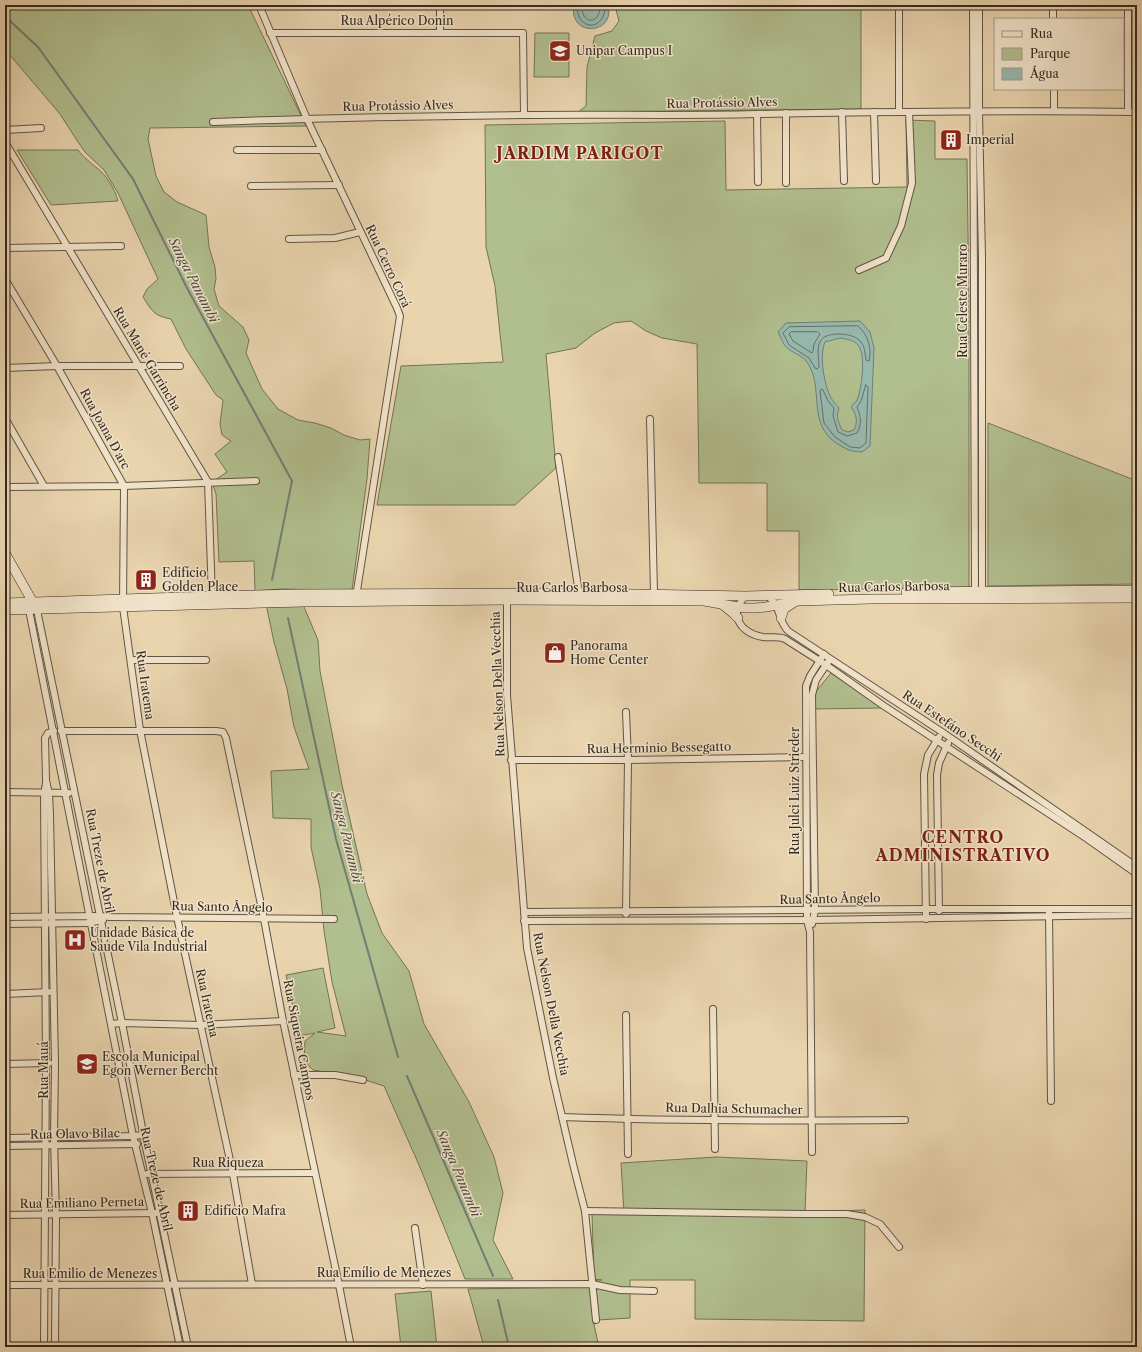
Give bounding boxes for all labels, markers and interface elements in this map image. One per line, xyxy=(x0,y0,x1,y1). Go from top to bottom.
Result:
street label: Rua Alpérico Donin xyxy=(341,13,454,28)
legend xyxy=(994,18,1124,90)
text: Rua xyxy=(1030,26,1053,41)
school or university icon: Unipar Campus I xyxy=(547,38,573,64)
place label: Unipar Campus I xyxy=(576,43,672,58)
text: Parque xyxy=(1030,46,1071,61)
text: Água xyxy=(1029,65,1060,81)
street label: Rua Protássio Alves xyxy=(666,94,778,111)
street label: Rua Protássio Alves xyxy=(342,97,454,114)
building icon: Imperial xyxy=(938,127,964,153)
place label: Imperial xyxy=(966,132,1015,147)
district label: JARDIM PARIGOT xyxy=(493,143,664,163)
street label: Rua Cerro Corá xyxy=(363,222,415,310)
water label: Sanga Panambi xyxy=(165,234,223,326)
street label: Rua Celeste Muraro xyxy=(955,244,970,358)
street label: Rua Mané Garrincha xyxy=(110,304,185,414)
street label: Rua Joana D'arc xyxy=(77,386,134,472)
place label: Edifício Golden Place xyxy=(162,565,238,594)
building icon: Edifício Golden Place xyxy=(133,567,159,593)
street label: Rua Carlos Barbosa xyxy=(838,578,951,595)
street label: Rua Carlos Barbosa xyxy=(516,580,628,595)
street label: Rua Nelson Della Vecchia xyxy=(487,610,508,757)
place label: Panorama Home Center xyxy=(570,638,648,667)
shop icon: Panorama Home Center xyxy=(542,640,568,666)
street label: Rua Iratema xyxy=(133,649,158,721)
street label: Rua Estefáno Secchi xyxy=(900,687,1005,765)
street label: Rua Julci Luiz Strieder xyxy=(787,727,802,855)
street label: Rua Hermínio Bessegatto xyxy=(587,739,731,756)
water label: Sanga Panambi xyxy=(328,789,366,885)
street label: Rua Treze de Abril xyxy=(83,807,118,915)
district label: CENTRO ADMINISTRATIVO xyxy=(874,827,1051,865)
street label: Rua Santo Ângelo xyxy=(779,889,881,907)
street label: Rua Santo Ângelo xyxy=(171,897,273,915)
place label: Unidade Básica de Saúde Vila Industrial xyxy=(90,925,208,954)
hospital icon: Unidade Básica de Saúde Vila Industrial xyxy=(62,927,88,953)
street label: Rua Nelson Della Vecchia xyxy=(530,931,573,1077)
street label: Rua Iratema xyxy=(193,967,222,1039)
street label: Rua Siqueira Campos xyxy=(280,978,319,1101)
street label: Rua Mauá xyxy=(36,1041,51,1099)
place label: Escola Municipal Egon Werner Bercht xyxy=(102,1049,219,1078)
school or university icon: Escola Municipal Egon Werner Bercht xyxy=(74,1051,100,1077)
street label: Rua Dalhia Schumacher xyxy=(665,1100,803,1117)
street label: Rua Olavo Bilac xyxy=(30,1125,120,1142)
street label: Rua Treze de Abril xyxy=(137,1125,176,1233)
water label: Sanga Panambi xyxy=(433,1126,485,1220)
street label: Rua Riqueza xyxy=(192,1155,265,1170)
street label: Rua Emiliano Perneta xyxy=(20,1194,145,1211)
building icon: Edifício Mafra xyxy=(175,1198,201,1224)
place label: Edifício Mafra xyxy=(204,1203,286,1218)
street label: Rua Emílio de Menezes xyxy=(317,1265,451,1280)
street label: Rua Emilio de Menezes xyxy=(23,1266,157,1281)

